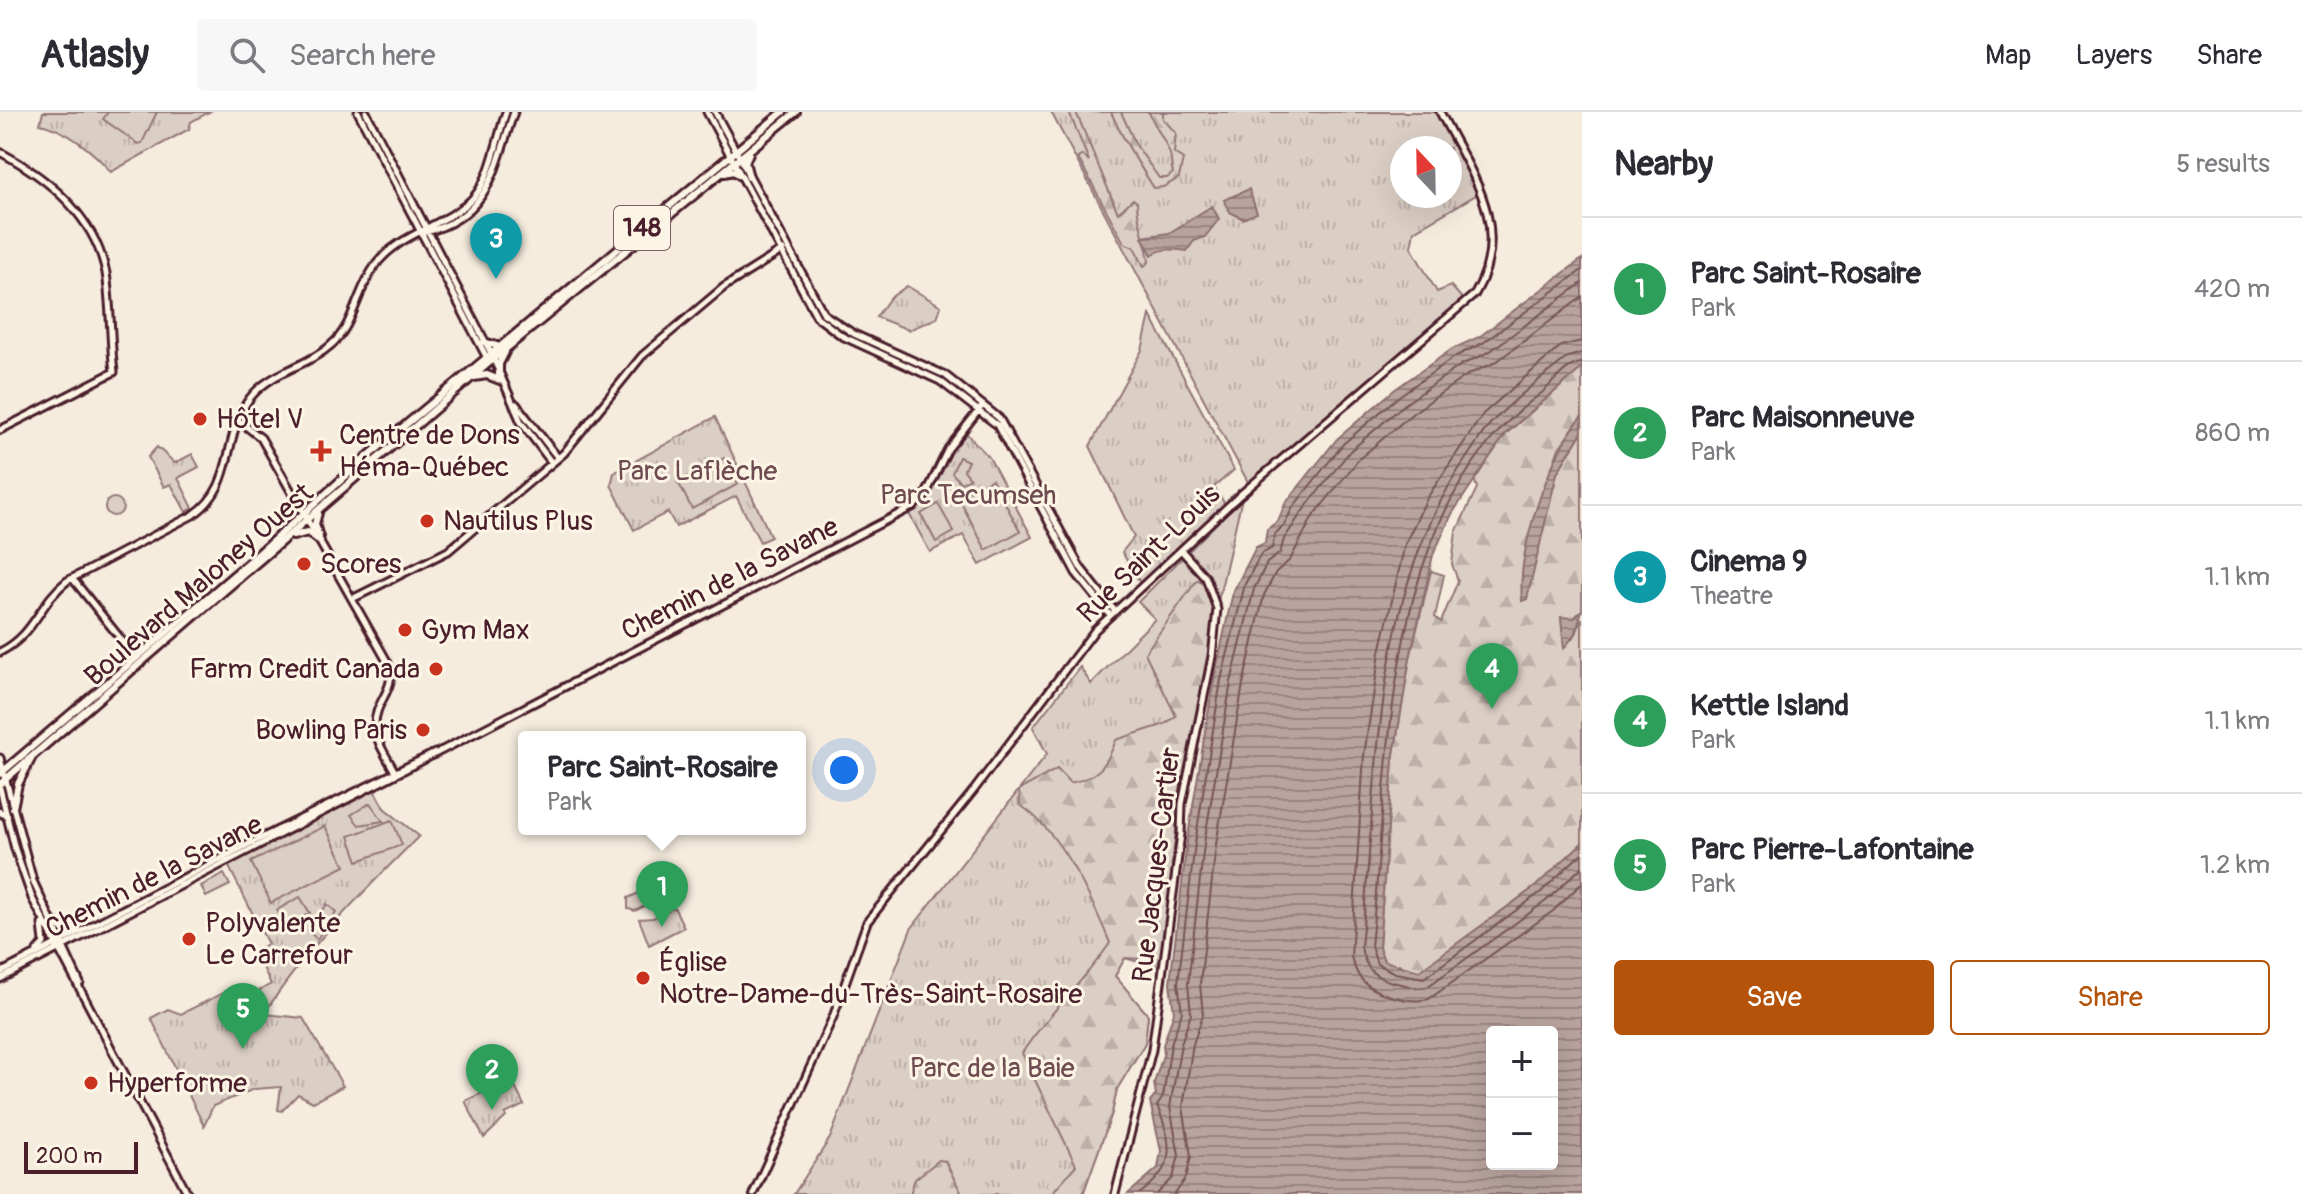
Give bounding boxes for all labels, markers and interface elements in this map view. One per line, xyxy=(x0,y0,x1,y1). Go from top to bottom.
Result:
search box xyxy=(197,19,757,91)
text: Atlasly xyxy=(40,31,149,79)
icon: search xyxy=(225,33,269,77)
text: Search here xyxy=(289,37,435,74)
text: Map xyxy=(1985,38,2031,73)
text: Layers xyxy=(2075,38,2152,73)
text: Share xyxy=(2196,38,2262,73)
north arrow xyxy=(1390,136,1462,208)
text: Nearby xyxy=(1614,143,1713,186)
text: 5 results xyxy=(2176,148,2270,180)
road number: 148 xyxy=(614,206,670,250)
pin: 3 xyxy=(470,213,522,279)
text: Parc Saint-Rosaire xyxy=(1690,255,1921,292)
text: 1 xyxy=(1635,273,1645,305)
text: 420 m xyxy=(2194,273,2270,305)
text: Park xyxy=(1690,292,1736,324)
text: Parc Maisonneuve xyxy=(1690,399,1914,436)
place label: Hôtel V xyxy=(216,402,304,437)
marker: Hôtel V xyxy=(191,410,209,428)
text: 2 xyxy=(1633,417,1647,449)
text: 860 m xyxy=(2195,417,2270,449)
place label: Centre de Dons Héma-Québec xyxy=(339,418,520,485)
text: Park xyxy=(1690,436,1736,468)
marker: Centre de Dons Héma-Québec xyxy=(310,440,332,462)
park label: Parc Laflèche xyxy=(617,454,777,489)
street label: Boulevard Maloney Ouest xyxy=(77,476,321,694)
street label: Rue Saint-Louis xyxy=(1070,477,1228,631)
park label: Parc Tecumseh xyxy=(880,478,1056,513)
place label: Nautilus Plus xyxy=(443,504,593,539)
street label: Chemin de la Savane xyxy=(616,509,845,649)
marker: Nautilus Plus xyxy=(418,512,436,530)
text: Cinema 9 xyxy=(1690,543,1808,580)
place label: Scores xyxy=(320,547,402,582)
marker: Scores xyxy=(295,555,313,573)
text: 3 xyxy=(1633,561,1647,593)
text: 1.1 km xyxy=(2204,561,2270,593)
text: Theatre xyxy=(1690,580,1773,612)
place label: Gym Max xyxy=(421,613,530,648)
marker: Gym Max xyxy=(396,621,414,639)
pin: 4 xyxy=(1466,643,1518,709)
place label: Farm Credit Canada xyxy=(189,652,420,687)
marker: Farm Credit Canada xyxy=(427,660,445,678)
text: Kettle Island xyxy=(1690,687,1849,724)
text: 4 xyxy=(1632,705,1648,737)
text: 1.1 km xyxy=(2204,705,2270,737)
place label: Bowling Paris xyxy=(255,713,407,748)
marker: Bowling Paris xyxy=(414,721,432,739)
text: Park xyxy=(1690,724,1736,756)
popup xyxy=(518,731,806,835)
street label: Rue Jacques-Cartier xyxy=(1125,745,1189,985)
text: Parc Saint-Rosaire xyxy=(547,749,777,786)
your location xyxy=(824,750,864,790)
text: Park xyxy=(547,786,592,818)
street label: Chemin de la Savane xyxy=(40,807,269,947)
text: Parc Pierre-Lafontaine xyxy=(1690,831,1973,868)
text: 5 xyxy=(1633,849,1647,881)
text: 1.2 km xyxy=(2200,849,2270,881)
pin: 1 xyxy=(636,861,688,927)
text: Park xyxy=(1690,868,1736,900)
place label: Polyvalente Le Carrefour xyxy=(205,906,353,973)
marker: Polyvalente Le Carrefour xyxy=(180,930,198,948)
place label: Église Notre-Dame-du-Très-Saint-Rosaire xyxy=(659,945,1082,1012)
button: Save xyxy=(1614,960,1934,1035)
button: Share xyxy=(1950,960,2270,1035)
marker: Église Notre-Dame-du-Très-Saint-Rosaire xyxy=(634,969,652,987)
pin: 5 xyxy=(217,983,269,1049)
map controls xyxy=(1486,1026,1558,1170)
button: + xyxy=(1486,1026,1558,1098)
pin: 2 xyxy=(466,1044,518,1110)
park label: Parc de la Baie xyxy=(910,1051,1075,1086)
place label: Hyperforme xyxy=(107,1066,247,1101)
marker: Hyperforme xyxy=(82,1074,100,1092)
button: − xyxy=(1486,1098,1558,1170)
scale bar xyxy=(24,1138,138,1174)
text: 200 m xyxy=(36,1142,103,1170)

